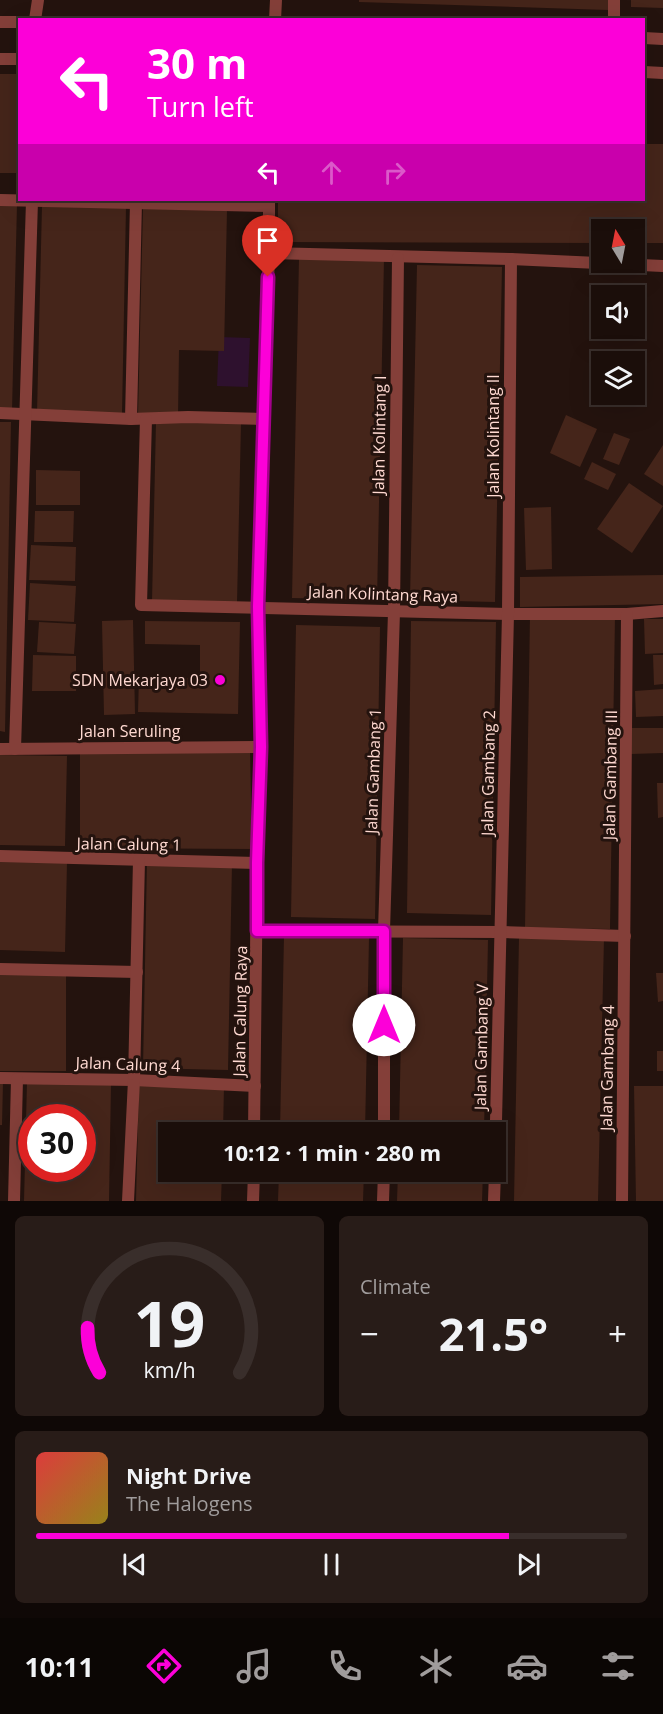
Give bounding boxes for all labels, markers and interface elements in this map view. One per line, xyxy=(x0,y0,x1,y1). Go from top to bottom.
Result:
text: 30 m xyxy=(147,34,247,91)
icon: left xyxy=(48,42,126,120)
text: Turn left xyxy=(147,88,254,125)
icon: left xyxy=(252,156,285,189)
icon: ahead xyxy=(315,156,348,189)
icon: right xyxy=(378,156,411,189)
pin xyxy=(242,215,293,277)
north arrow xyxy=(591,219,645,273)
map controls xyxy=(591,219,645,405)
icon: arrive xyxy=(251,224,284,257)
button: sound xyxy=(591,285,645,339)
button: layers xyxy=(591,351,645,405)
street label: Jalan Kolintang II xyxy=(482,374,504,500)
street label: Jalan Kolintang I xyxy=(367,375,391,497)
street label: Jalan Kolintang Raya xyxy=(305,580,459,608)
place label: SDN Mekarjaya 03 xyxy=(72,669,208,691)
marker: SDN Mekarjaya 03 xyxy=(213,673,227,687)
street label: Jalan Gambang 1 xyxy=(360,708,386,836)
street label: Jalan Gambang 2 xyxy=(476,710,500,838)
street label: Jalan Gambang III xyxy=(598,710,622,842)
street label: Jalan Seruling xyxy=(78,720,181,742)
street label: Jalan Calung 1 xyxy=(74,832,182,856)
street label: Jalan Calung Raya xyxy=(228,945,252,1079)
street label: Jalan Gambang V xyxy=(469,983,493,1112)
position arrow xyxy=(352,993,416,1057)
street label: Jalan Gambang 4 xyxy=(595,1005,619,1133)
street label: Jalan Calung 4 xyxy=(73,1051,181,1077)
speed limit sign: 30 xyxy=(18,1104,96,1182)
text: 10:12 · 1 min · 280 m xyxy=(223,1137,441,1167)
text: Climate xyxy=(360,1273,431,1300)
text: 19 xyxy=(134,1280,205,1365)
text: 21.5° xyxy=(439,1303,548,1364)
text: − xyxy=(360,1311,379,1356)
text: + xyxy=(608,1311,627,1356)
text: km/h xyxy=(143,1355,196,1384)
text: Night Drive xyxy=(126,1460,251,1490)
text: The Halogens xyxy=(126,1490,253,1517)
icon: previous xyxy=(118,1548,151,1581)
icon: pause xyxy=(315,1548,348,1581)
icon: next xyxy=(512,1548,545,1581)
icon: directions xyxy=(143,1645,185,1687)
icon: music xyxy=(233,1645,275,1687)
icon: phone xyxy=(324,1645,366,1687)
icon: climate xyxy=(415,1645,457,1687)
icon: car xyxy=(506,1645,548,1687)
icon: filters xyxy=(597,1645,639,1687)
text: 10:11 xyxy=(24,1648,94,1685)

